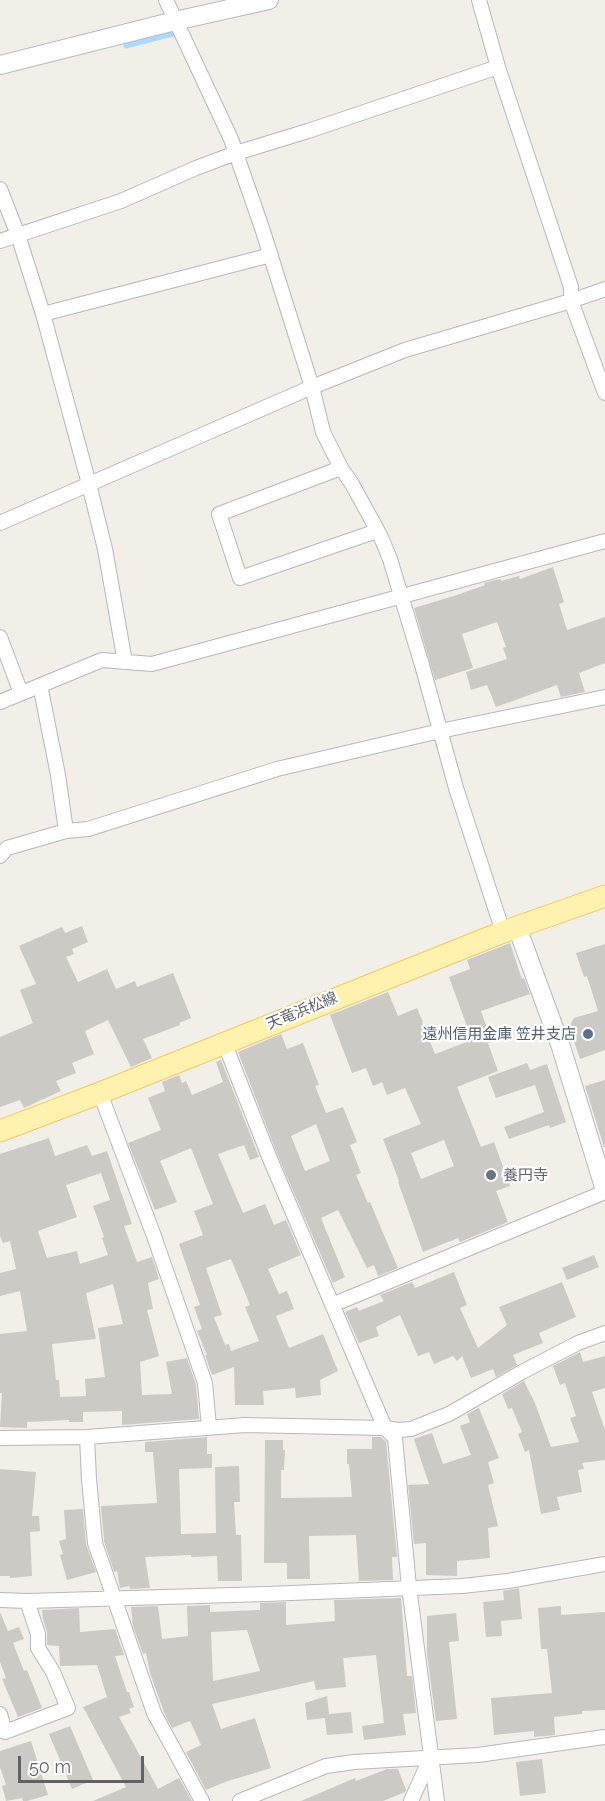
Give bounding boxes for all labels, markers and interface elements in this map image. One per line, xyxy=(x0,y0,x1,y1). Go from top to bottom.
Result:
street label: 天竜浜松線 xyxy=(264,989,340,1033)
place label: 遠州信用金庫 笠井支店 xyxy=(422,1025,576,1043)
marker: 遠州信用金庫 笠井支店 xyxy=(581,1027,595,1041)
place label: 養円寺 xyxy=(503,1166,548,1184)
marker: 養円寺 xyxy=(484,1168,498,1182)
scale bar xyxy=(21,1744,147,1782)
text: 50 m xyxy=(29,1756,71,1777)

